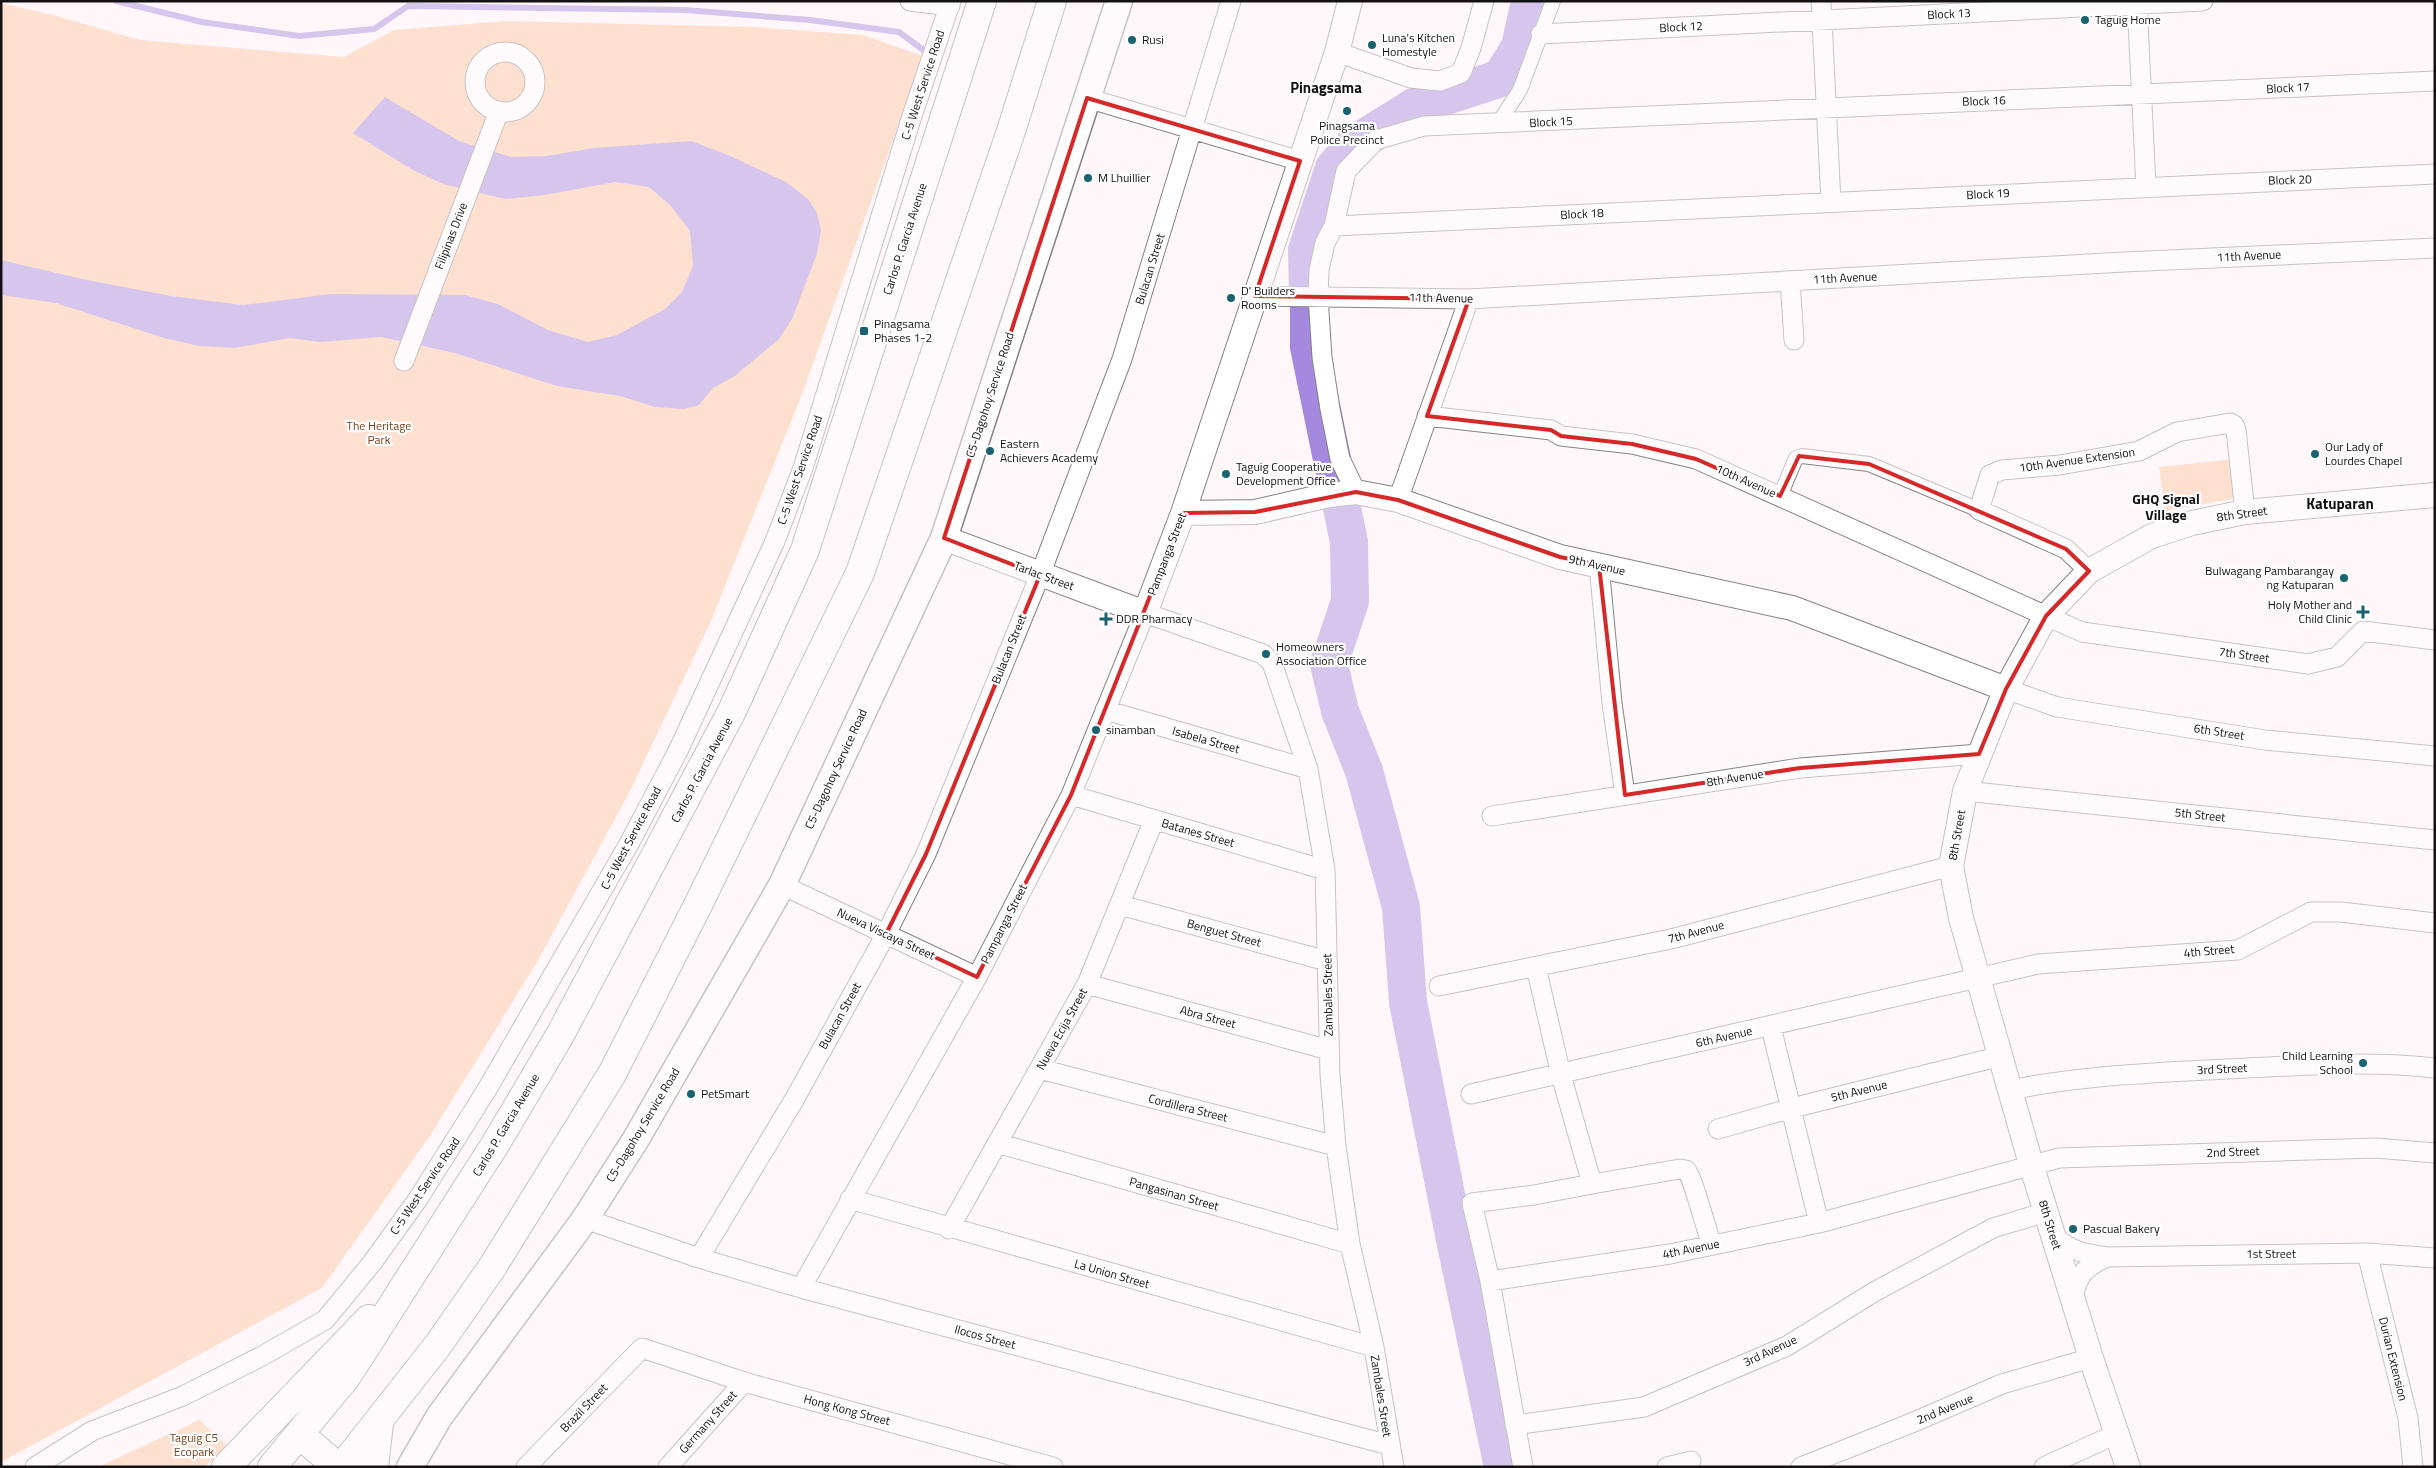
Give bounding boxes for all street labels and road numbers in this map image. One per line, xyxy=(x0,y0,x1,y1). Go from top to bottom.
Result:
street label: Block 13 xyxy=(1927,3,1971,24)
street label: Block 12 xyxy=(1659,16,1703,37)
street label: C-5 West Service Road xyxy=(896,27,949,142)
street label: Block 17 xyxy=(2266,77,2310,98)
street label: Block 16 xyxy=(1962,90,2006,111)
street label: Block 15 xyxy=(1529,111,1573,132)
street label: Block 20 xyxy=(2268,169,2312,190)
street label: Carlos P. Garcia Avenue xyxy=(877,180,932,297)
street label: Block 19 xyxy=(1966,183,2010,204)
street label: Filipinas Drive xyxy=(429,200,472,272)
street label: Block 18 xyxy=(1560,203,1604,224)
street label: Bulacan Street xyxy=(1130,230,1170,307)
street label: 11th Avenue xyxy=(2216,244,2282,267)
street label: 11th Avenue xyxy=(1812,266,1878,289)
street label: 11th Avenue xyxy=(1409,287,1473,308)
street label: C5-Dagohoy Service Road xyxy=(960,330,1019,460)
street label: C-5 West Service Road xyxy=(772,413,827,527)
street label: 10th Avenue Extension xyxy=(2018,442,2136,477)
street label: 10th Avenue xyxy=(1713,459,1779,502)
street label: 8th Street xyxy=(2215,500,2269,526)
street label: Pampanga Street xyxy=(1142,509,1191,598)
street label: 9th Avenue xyxy=(1567,549,1627,580)
street label: Tarlac Street xyxy=(1011,556,1078,595)
street label: Bulacan Street xyxy=(986,610,1031,687)
street label: 7th Street xyxy=(2218,642,2271,668)
street label: C5-Dagohoy Service Road xyxy=(799,705,872,832)
street label: Carlos P. Garcia Avenue xyxy=(666,714,737,826)
street label: 6th Street xyxy=(2192,718,2247,745)
street label: Isabela Street xyxy=(1170,721,1243,758)
street label: 8th Avenue xyxy=(1705,764,1765,791)
street label: C-5 West Service Road xyxy=(595,783,666,893)
street label: 5th Street xyxy=(2174,802,2227,827)
street label: 8th Street xyxy=(1943,807,1970,862)
street label: Batanes Street xyxy=(1159,813,1238,852)
street label: Pampanga Street xyxy=(975,880,1032,967)
street label: Nueva Viscaya Street xyxy=(834,902,939,965)
street label: Benguet Street xyxy=(1185,913,1264,952)
street label: 7th Avenue xyxy=(1666,915,1726,948)
street label: 4th Street xyxy=(2183,939,2236,962)
street label: Zambales Street xyxy=(1317,953,1338,1037)
street label: Bulacan Street xyxy=(813,978,866,1053)
street label: Nueva Ecija Street xyxy=(1031,984,1092,1073)
street label: Abra Street xyxy=(1178,1000,1239,1033)
street label: 6th Avenue xyxy=(1694,1021,1754,1052)
street label: 3rd Street xyxy=(2196,1058,2249,1079)
street label: C5-Dagohoy Service Road xyxy=(601,1064,684,1186)
street label: Carlos P. Garcia Avenue xyxy=(467,1070,544,1180)
street label: 5th Avenue xyxy=(1829,1074,1889,1107)
street label: Cordillera Street xyxy=(1146,1088,1231,1127)
street label: C-5 West Service Road xyxy=(385,1133,465,1239)
street label: 2nd Street xyxy=(2206,1141,2261,1162)
street label: Pangasinan Street xyxy=(1127,1172,1222,1216)
street label: 8th Street xyxy=(2034,1198,2067,1253)
street label: 4th Avenue xyxy=(1661,1234,1721,1263)
street label: 1st Street xyxy=(2246,1244,2297,1263)
street label: La Union Street xyxy=(1072,1254,1153,1294)
street label: Durian Extension xyxy=(2374,1315,2413,1403)
street label: Ilocos Street xyxy=(952,1319,1019,1354)
street label: 3rd Avenue xyxy=(1740,1330,1800,1371)
street label: Zambales Street xyxy=(1366,1354,1397,1439)
street label: Brazil Street xyxy=(555,1378,613,1437)
street label: Germany Street xyxy=(674,1385,742,1458)
street label: 2nd Avenue xyxy=(1914,1388,1976,1429)
street label: Hong Kong Street xyxy=(802,1389,893,1430)

